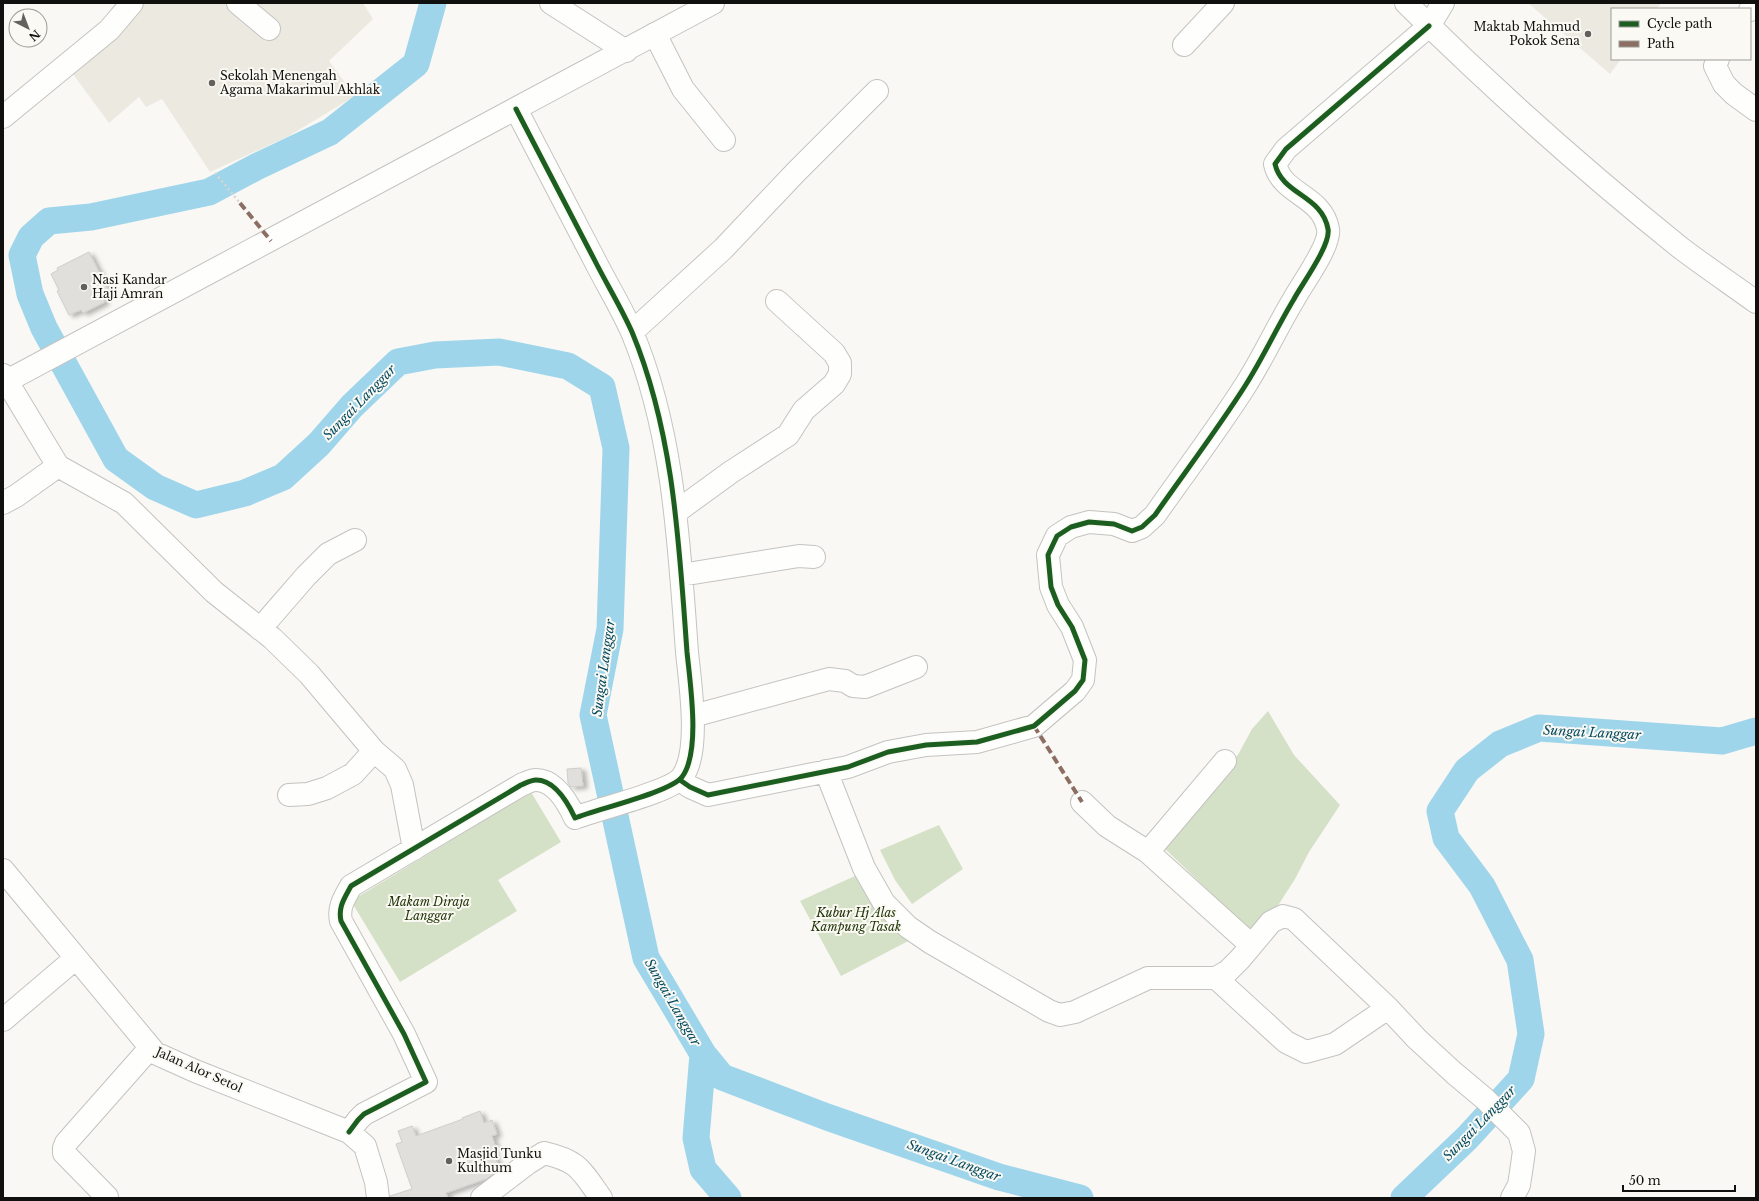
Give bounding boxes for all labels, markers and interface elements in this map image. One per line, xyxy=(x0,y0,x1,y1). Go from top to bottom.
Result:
north arrow xyxy=(8,8,48,48)
legend xyxy=(1611,8,1751,60)
text: Cycle path xyxy=(1647,16,1712,31)
place label: Maktab Mahmud Pokok Sena xyxy=(1473,19,1580,48)
text: N xyxy=(26,27,43,45)
marker: Maktab Mahmud Pokok Sena xyxy=(1583,29,1593,39)
text: Path xyxy=(1647,36,1675,51)
place label: Sekolah Menengah Agama Makarimul Akhlak xyxy=(219,68,381,97)
marker: Sekolah Menengah Agama Makarimul Akhlak xyxy=(207,78,217,88)
place label: Nasi Kandar Haji Amran xyxy=(92,272,167,301)
marker: Nasi Kandar Haji Amran xyxy=(79,282,89,292)
water label: Sungai Langgar xyxy=(319,360,400,444)
water label: Sungai Langgar xyxy=(588,617,619,718)
water label: Sungai Langgar xyxy=(1543,721,1642,744)
park label: Makam Diraja Langgar xyxy=(387,894,470,923)
park label: Kubur Hj Alas Kampung Tasak xyxy=(810,905,901,934)
water label: Sungai Langgar xyxy=(641,956,705,1050)
street label: Jalan Alor Setol xyxy=(152,1043,245,1095)
water label: Sungai Langgar xyxy=(1439,1081,1520,1165)
water label: Sungai Langgar xyxy=(905,1136,1004,1186)
place label: Masjid Tunku Kulthum xyxy=(457,1146,542,1175)
marker: Masjid Tunku Kulthum xyxy=(444,1156,454,1166)
scale bar xyxy=(1623,1167,1735,1193)
text: 50 m xyxy=(1629,1173,1661,1188)

